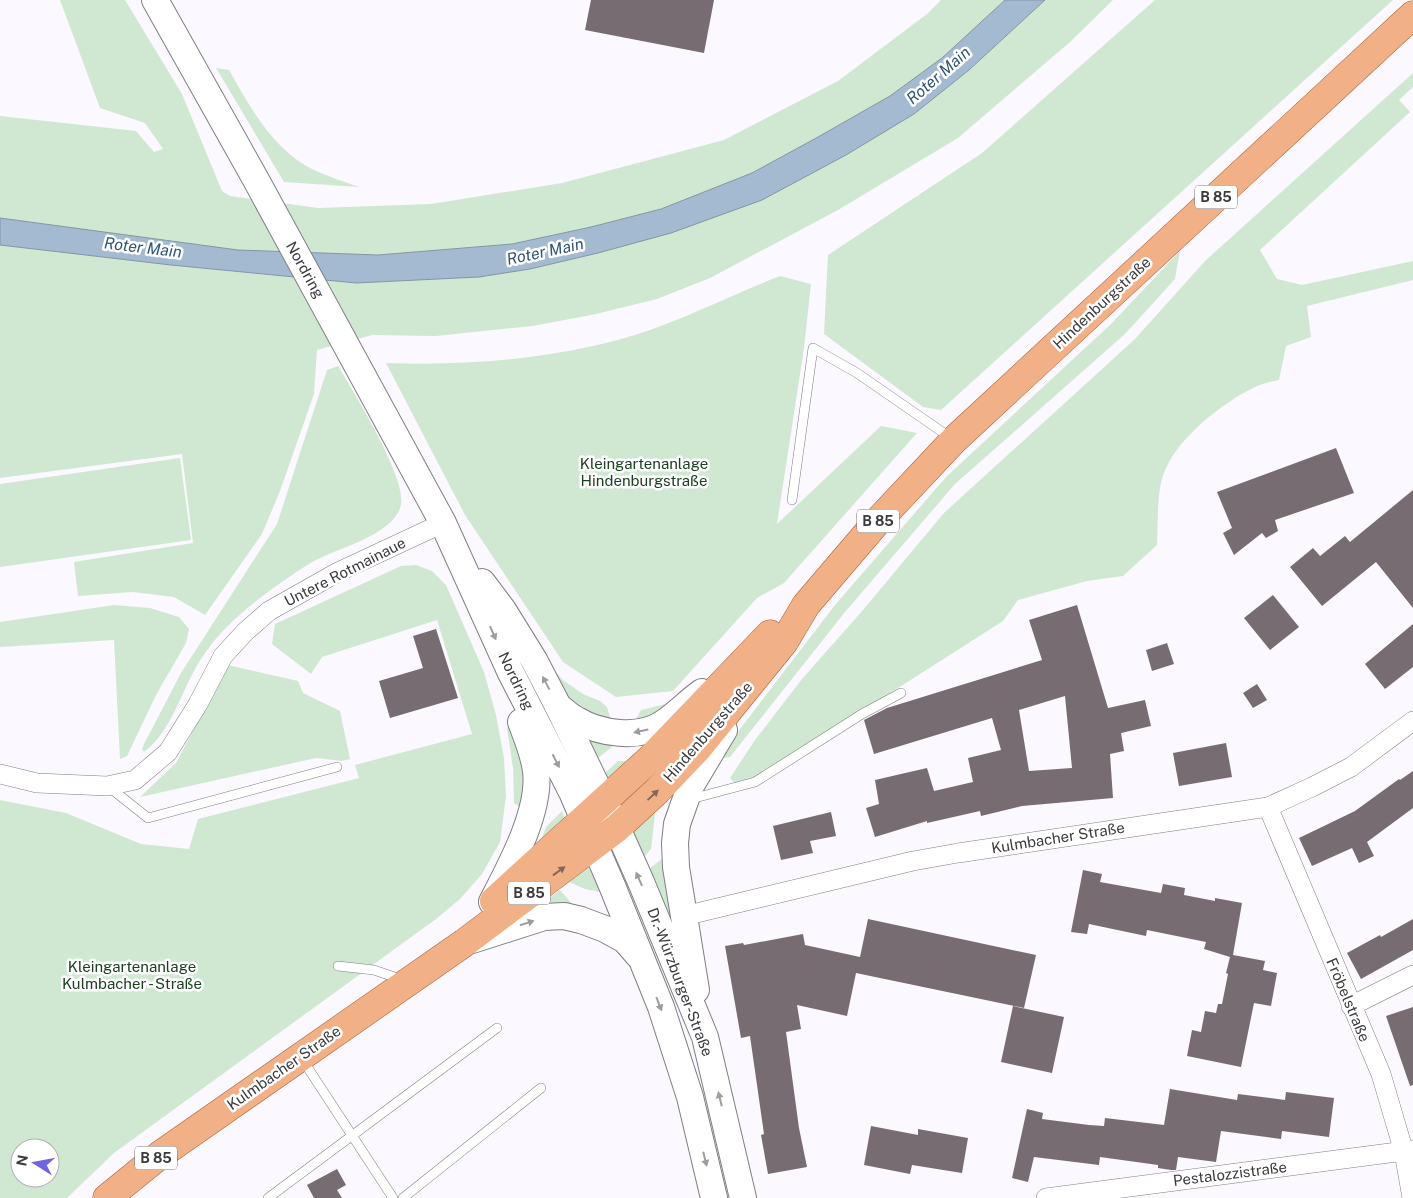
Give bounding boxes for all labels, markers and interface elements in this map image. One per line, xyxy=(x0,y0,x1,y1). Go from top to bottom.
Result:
water label: Roter Main xyxy=(903,43,974,108)
road number: B 85 xyxy=(1195,186,1237,208)
water label: Roter Main xyxy=(103,233,183,262)
water label: Roter Main xyxy=(505,234,585,269)
street label: Nordring xyxy=(283,238,328,301)
street label: Hindenburgstraße xyxy=(1049,253,1154,352)
park label: Kleingartenanlage Hindenburgstraße xyxy=(580,455,708,489)
road number: B 85 xyxy=(857,510,899,532)
street label: Untere Rotmainaue xyxy=(281,534,408,610)
one-way arrow xyxy=(490,626,498,640)
street label: Nordring xyxy=(495,649,538,712)
one-way arrow xyxy=(542,676,550,691)
street label: Hindenburgstraße xyxy=(660,678,756,785)
one-way arrow xyxy=(634,727,649,735)
one-way arrow xyxy=(552,753,560,768)
one-way arrow xyxy=(646,789,658,801)
street label: Kulmbacher Straße xyxy=(990,819,1126,856)
one-way arrow xyxy=(552,866,565,876)
one-way arrow xyxy=(635,872,643,886)
road number: B 85 xyxy=(508,881,550,904)
street label: Dr.-Würzburger-Straße xyxy=(644,905,717,1058)
one-way arrow xyxy=(520,918,535,926)
street label: Fröbelstraße xyxy=(1323,955,1374,1044)
park label: Kleingartenanlage Kulmbacher - Straße xyxy=(62,958,202,992)
one-way arrow xyxy=(656,996,663,1011)
street label: Kulmbacher Straße xyxy=(224,1022,344,1113)
one-way arrow xyxy=(716,1092,724,1107)
north arrow xyxy=(10,1138,60,1188)
road number: B 85 xyxy=(135,1146,177,1170)
one-way arrow xyxy=(701,1152,709,1167)
text: N xyxy=(13,1154,31,1167)
street label: Pestalozzistraße xyxy=(1172,1158,1288,1189)

